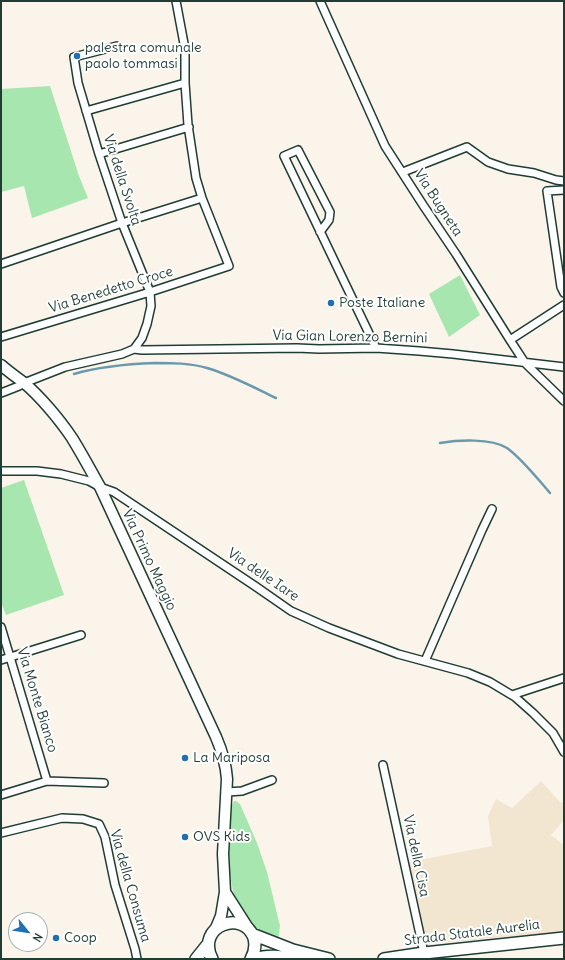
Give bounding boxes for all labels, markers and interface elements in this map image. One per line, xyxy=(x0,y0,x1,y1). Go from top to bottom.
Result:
place label: palestra comunale paolo tommasi xyxy=(85,40,202,72)
marker: palestra comunale paolo tommasi xyxy=(72,51,82,61)
street label: Via della Svolta xyxy=(99,132,145,228)
street label: Via Bugneta xyxy=(410,166,466,240)
street label: Via Benedetto Croce xyxy=(47,263,175,317)
place label: Poste Italiane xyxy=(339,295,425,311)
marker: Poste Italiane xyxy=(326,298,336,308)
street label: Via Gian Lorenzo Bernini xyxy=(272,327,428,347)
street label: Via Primo Maggio xyxy=(118,507,180,613)
street label: Via delle Iare xyxy=(224,545,302,605)
street label: Via Monte Bianco xyxy=(13,645,61,755)
place label: La Mariposa xyxy=(193,750,270,766)
marker: La Mariposa xyxy=(180,753,190,763)
street label: Via della Cisa xyxy=(399,814,433,898)
street label: Via della Consuma xyxy=(106,828,154,944)
place label: OVS Kids xyxy=(193,829,250,845)
marker: OVS Kids xyxy=(180,832,190,842)
north arrow xyxy=(8,912,48,952)
street label: Strada Statale Aurelia xyxy=(403,916,541,950)
place label: Coop xyxy=(64,930,97,946)
text: N xyxy=(30,931,45,944)
marker: Coop xyxy=(51,933,61,943)

